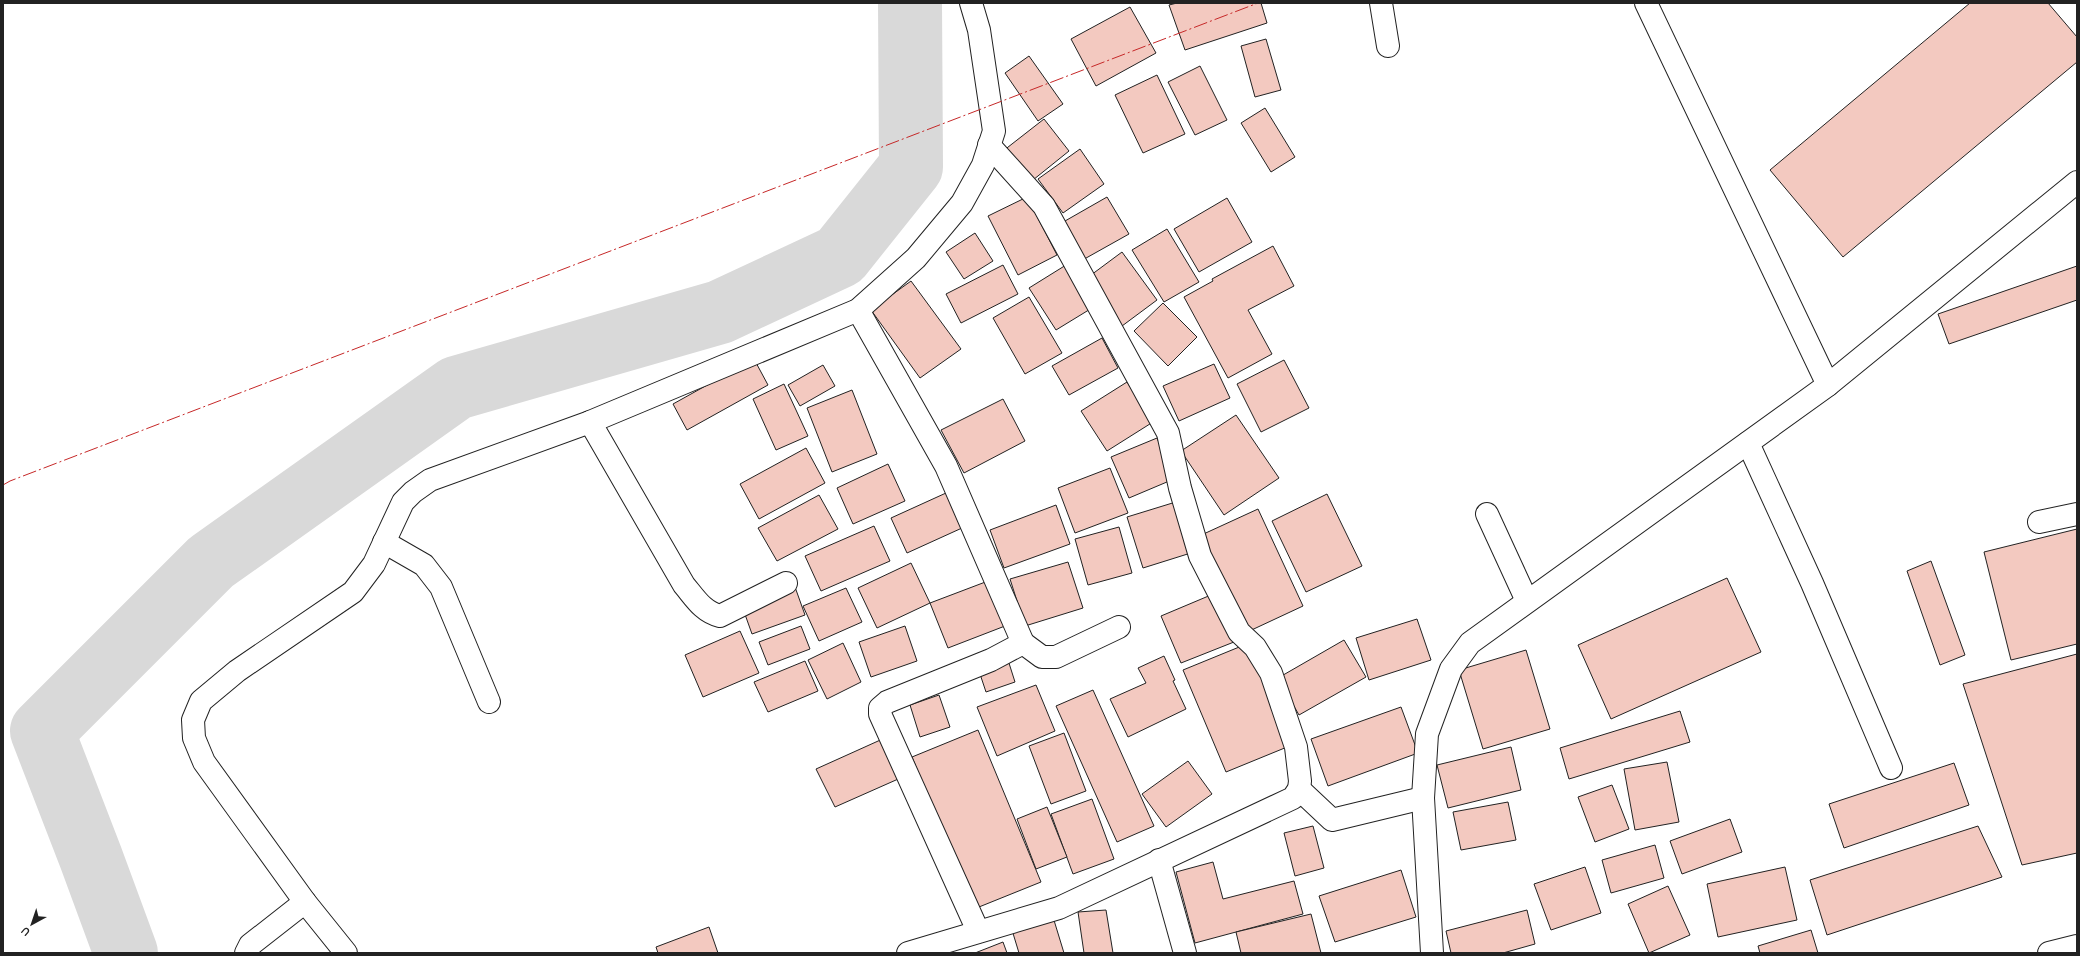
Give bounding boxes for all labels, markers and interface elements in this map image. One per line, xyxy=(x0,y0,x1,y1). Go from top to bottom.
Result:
north arrow xyxy=(12,904,52,944)
text: U xyxy=(18,924,33,940)

